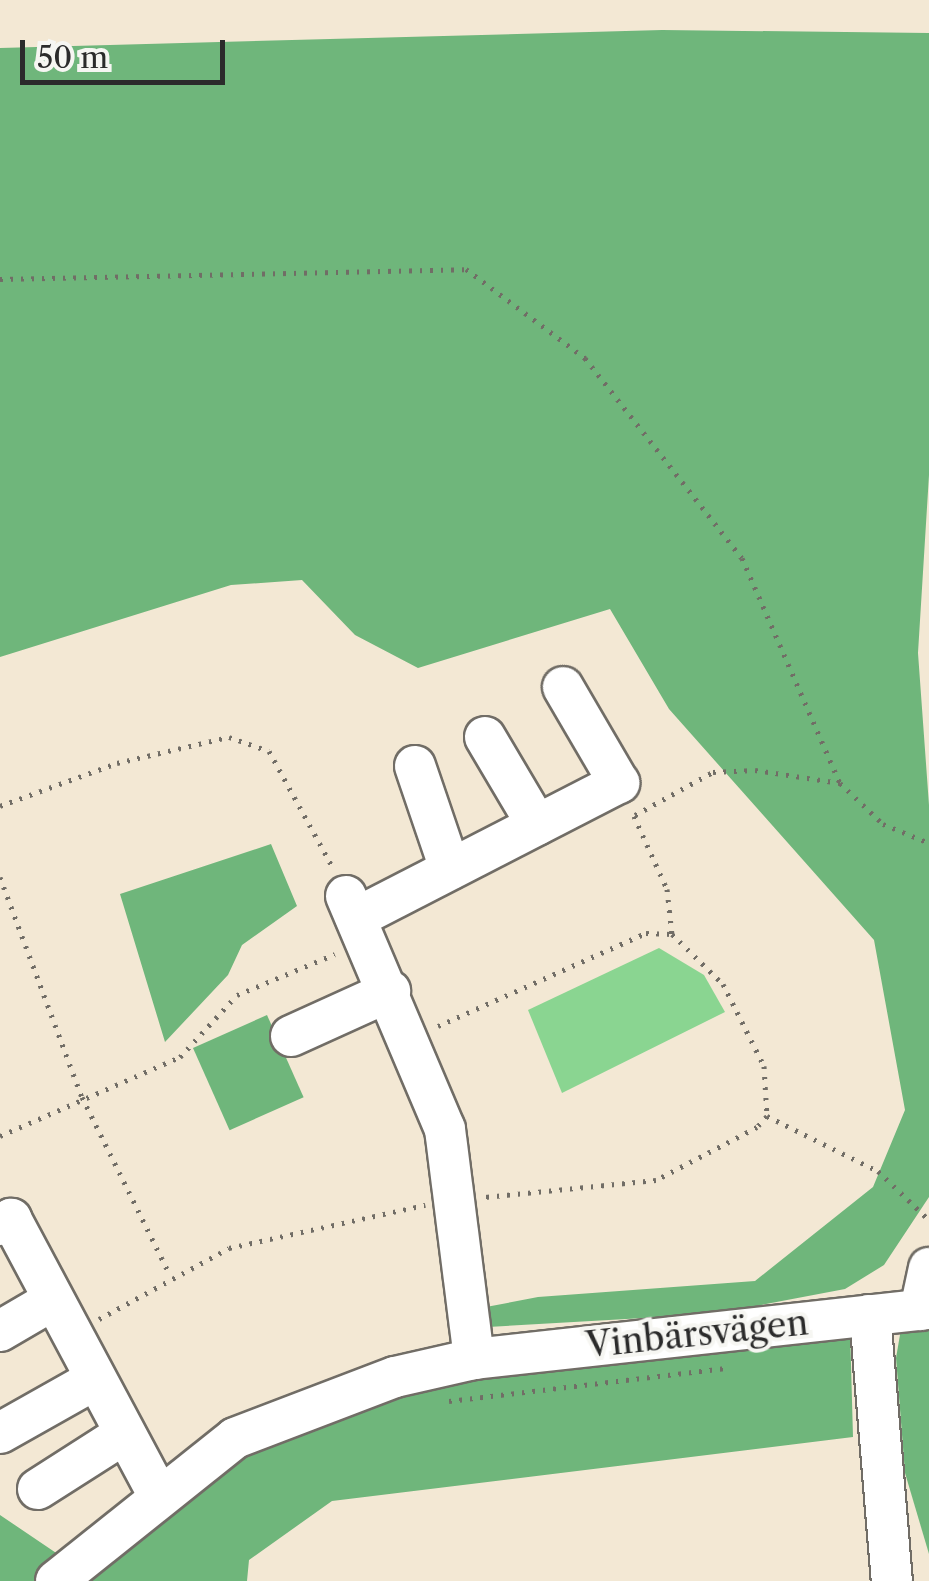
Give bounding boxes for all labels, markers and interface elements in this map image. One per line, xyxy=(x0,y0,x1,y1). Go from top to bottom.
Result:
scale bar xyxy=(25,20,230,82)
text: 50 m xyxy=(37,39,108,76)
street label: Vinbärsvägen xyxy=(584,1301,810,1367)

